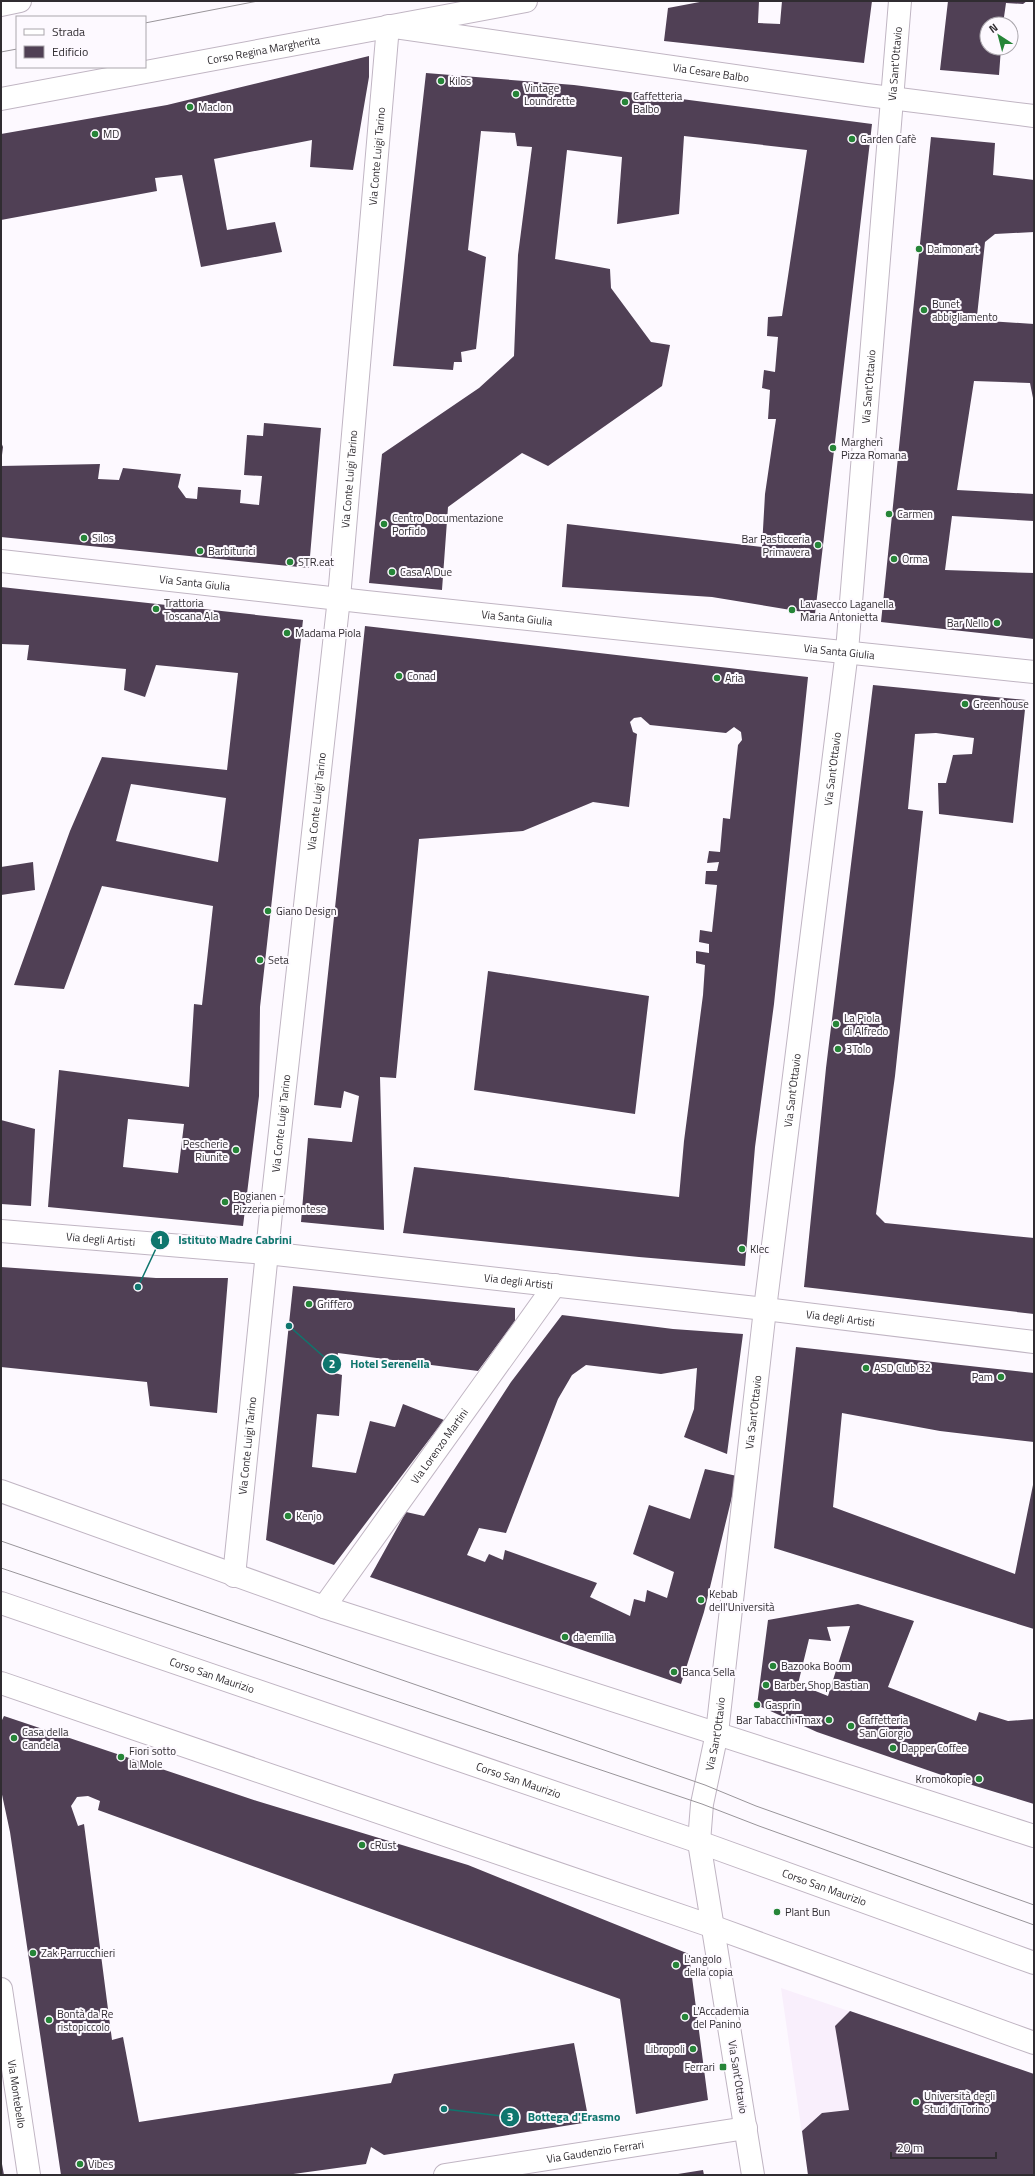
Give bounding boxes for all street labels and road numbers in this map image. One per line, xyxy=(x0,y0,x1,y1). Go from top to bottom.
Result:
street label: Via Sant'Ottavio xyxy=(884,26,906,101)
street label: Corso Regina Margherita xyxy=(206,32,322,68)
street label: Via Cesare Balbo xyxy=(672,59,750,86)
street label: Via Conte Luigi Tarino xyxy=(365,106,389,206)
street label: Via Sant'Ottavio xyxy=(858,349,880,424)
street label: Via Conte Luigi Tarino xyxy=(337,429,361,529)
street label: Via Santa Giulia xyxy=(158,571,232,595)
street label: Via Santa Giulia xyxy=(481,606,554,630)
street label: Via Santa Giulia xyxy=(803,640,876,663)
street label: Via Sant'Ottavio xyxy=(820,731,845,807)
street label: Via Conte Luigi Tarino xyxy=(303,751,330,851)
street label: Via Sant'Ottavio xyxy=(780,1052,805,1128)
street label: Via Conte Luigi Tarino xyxy=(268,1073,294,1173)
street label: Via degli Artisti xyxy=(65,1228,136,1250)
street label: Via degli Artisti xyxy=(483,1269,554,1293)
street label: Via degli Artisti xyxy=(805,1306,876,1330)
street label: Via Sant'Ottavio xyxy=(741,1374,765,1450)
street label: Via Conte Luigi Tarino xyxy=(234,1396,260,1495)
street label: Via Lorenzo Martini xyxy=(407,1405,472,1487)
street label: Corso San Maurizio xyxy=(167,1653,257,1697)
street label: Via Sant'Ottavio xyxy=(701,1696,729,1772)
street label: Corso San Maurizio xyxy=(474,1758,563,1802)
street label: Corso San Maurizio xyxy=(780,1865,869,1910)
street label: Via Sant'Ottavio xyxy=(724,2039,752,2115)
street label: Via Montebello xyxy=(4,2058,30,2129)
street label: Via Gaudenzio Ferrari xyxy=(545,2136,645,2167)

